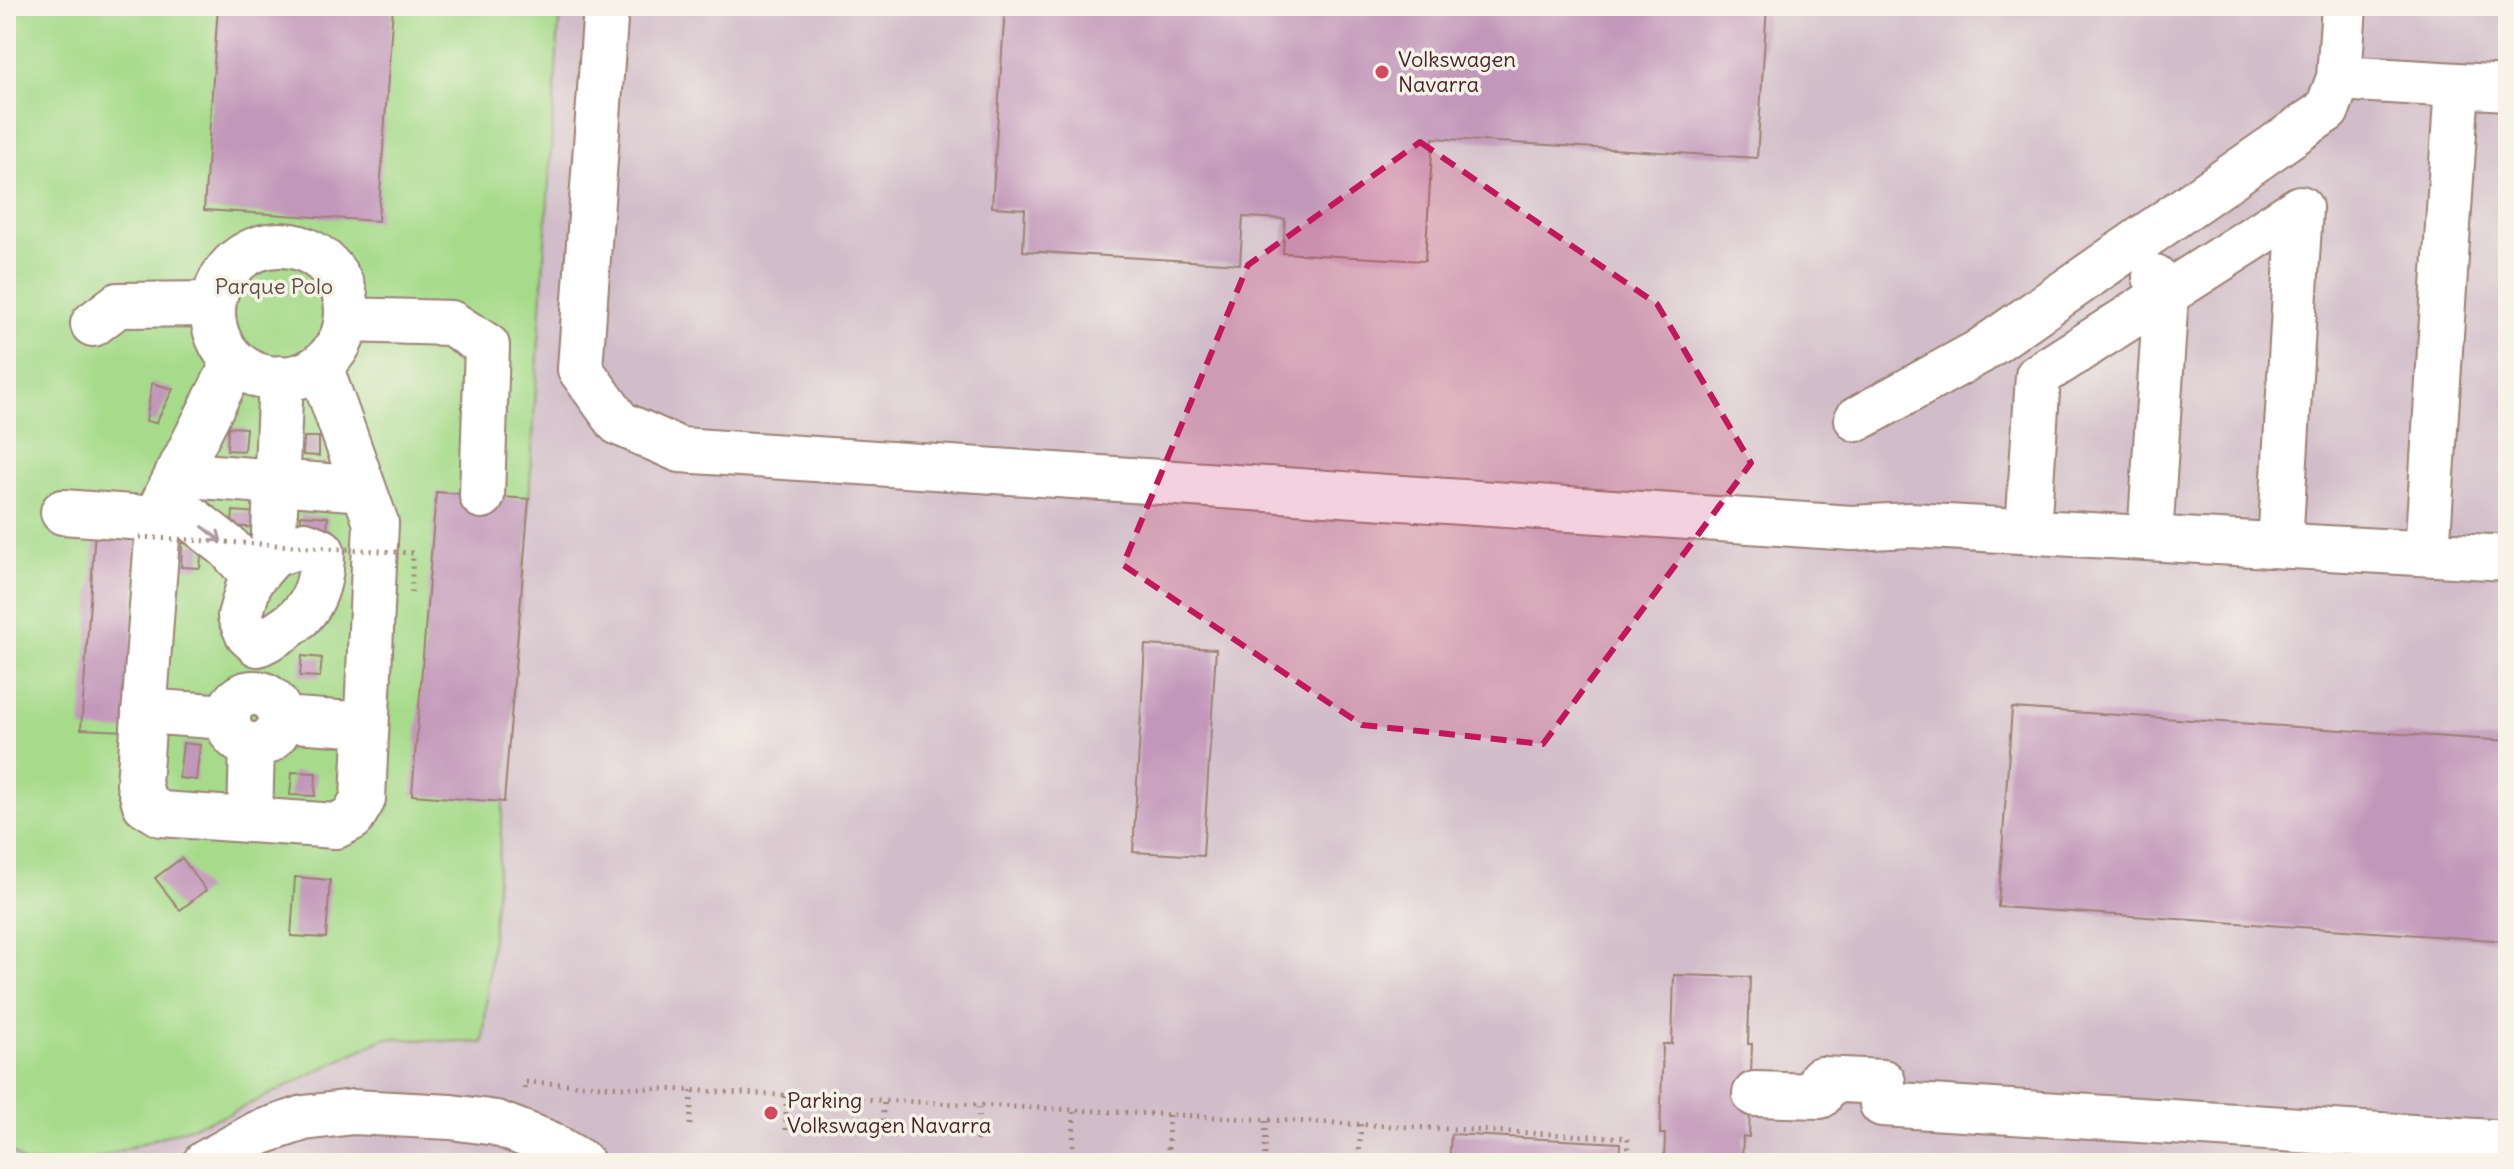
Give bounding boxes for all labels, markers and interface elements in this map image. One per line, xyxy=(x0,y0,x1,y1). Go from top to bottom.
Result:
place label: Volkswagen Navarra xyxy=(1398,45,1516,98)
marker: Volkswagen Navarra xyxy=(1373,63,1391,81)
park label: Parque Polo xyxy=(215,272,333,300)
one-way arrow xyxy=(201,525,222,543)
place label: Parking Volkswagen Navarra xyxy=(787,1086,991,1139)
marker: Parking Volkswagen Navarra xyxy=(762,1104,780,1122)

